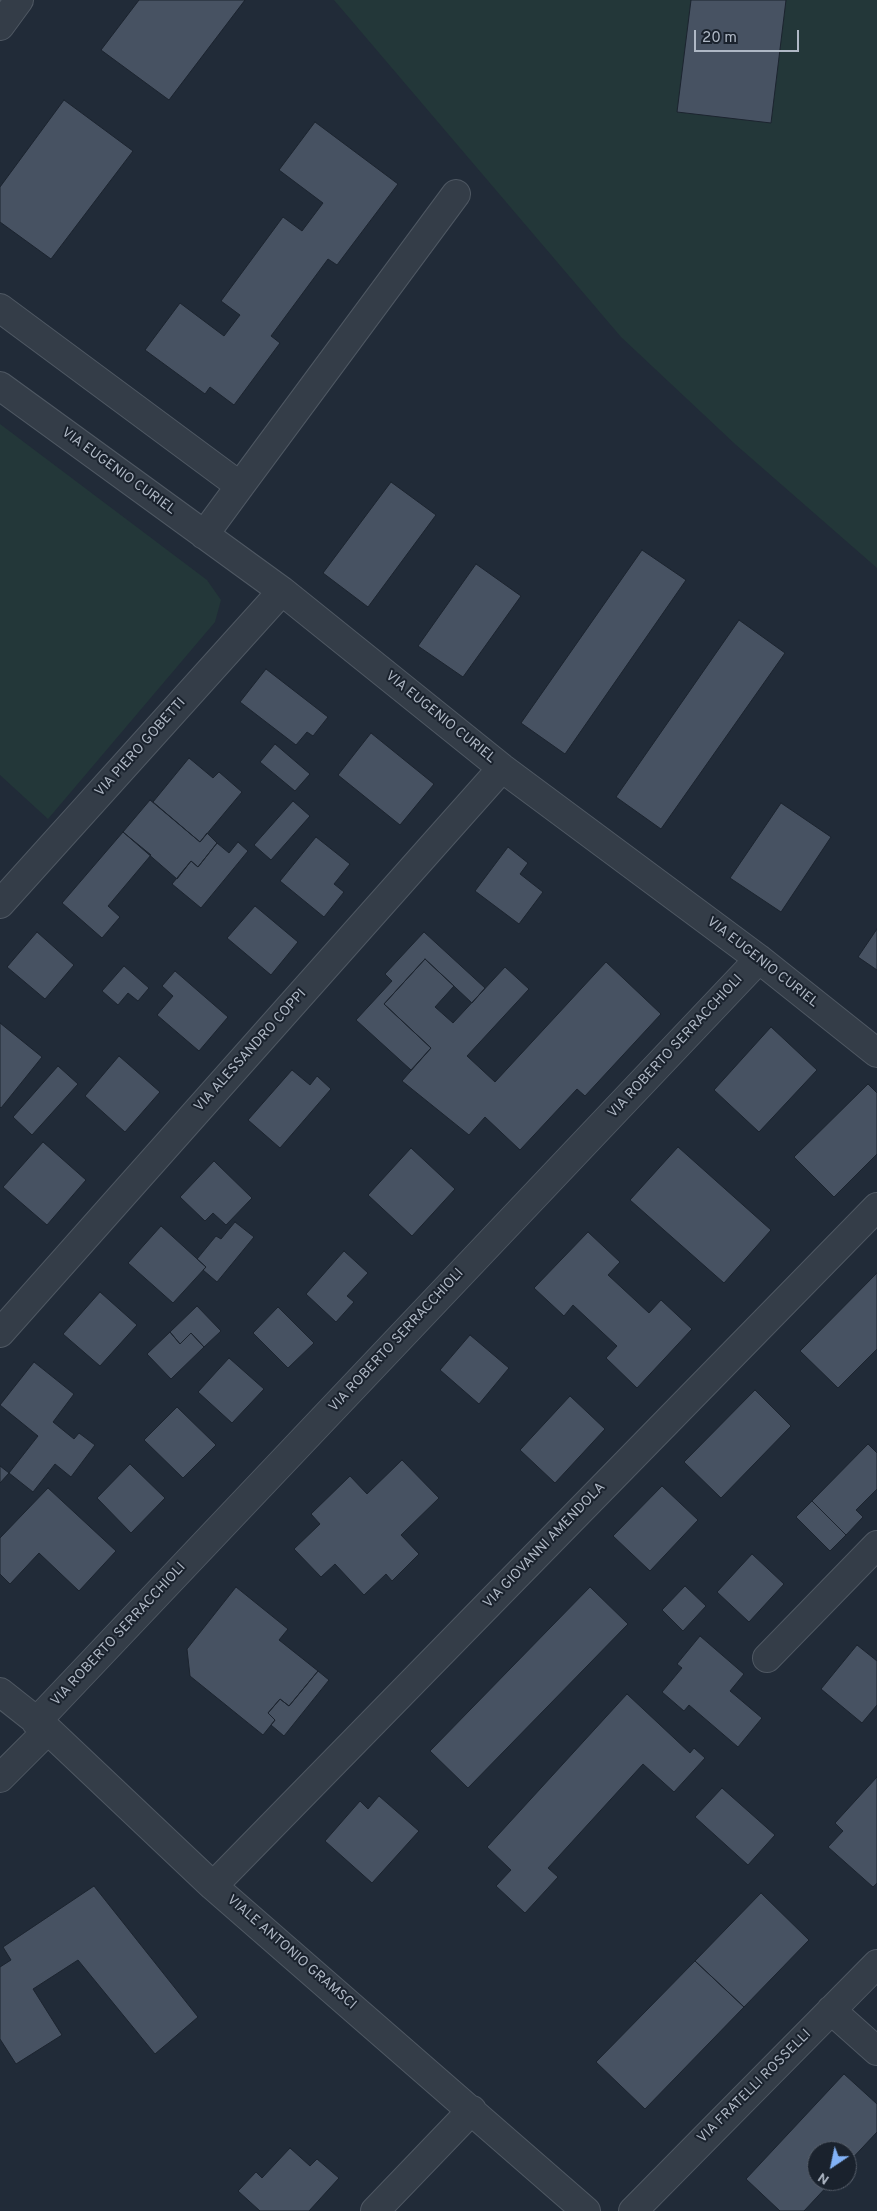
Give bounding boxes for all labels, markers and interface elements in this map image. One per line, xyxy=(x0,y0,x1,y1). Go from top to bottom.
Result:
scale bar xyxy=(697,20,802,52)
text: 20 m xyxy=(702,29,737,48)
street label: VIA EUGENIO CURIEL xyxy=(58,425,178,519)
street label: VIA EUGENIO CURIEL xyxy=(382,668,498,768)
street label: VIA PIERO GOBETTI xyxy=(92,695,190,801)
street label: VIA EUGENIO CURIEL xyxy=(703,914,821,1012)
street label: VIA ROBERTO SERRACCHIOLI xyxy=(605,972,747,1122)
street label: VIA ALESSANDRO COPPI xyxy=(191,986,311,1116)
street label: VIA ROBERTO SERRACCHIOLI xyxy=(326,1266,468,1416)
street label: VIA GIOVANNI AMENDOLA xyxy=(480,1480,610,1612)
street label: VIA ROBERTO SERRACCHIOLI xyxy=(48,1560,190,1710)
street label: VIALE ANTONIO GRAMSCI xyxy=(223,1892,359,2014)
street label: VIA FRATELLI ROSSELLI xyxy=(695,2027,815,2147)
north arrow xyxy=(807,2141,857,2191)
text: N xyxy=(815,2168,833,2188)

